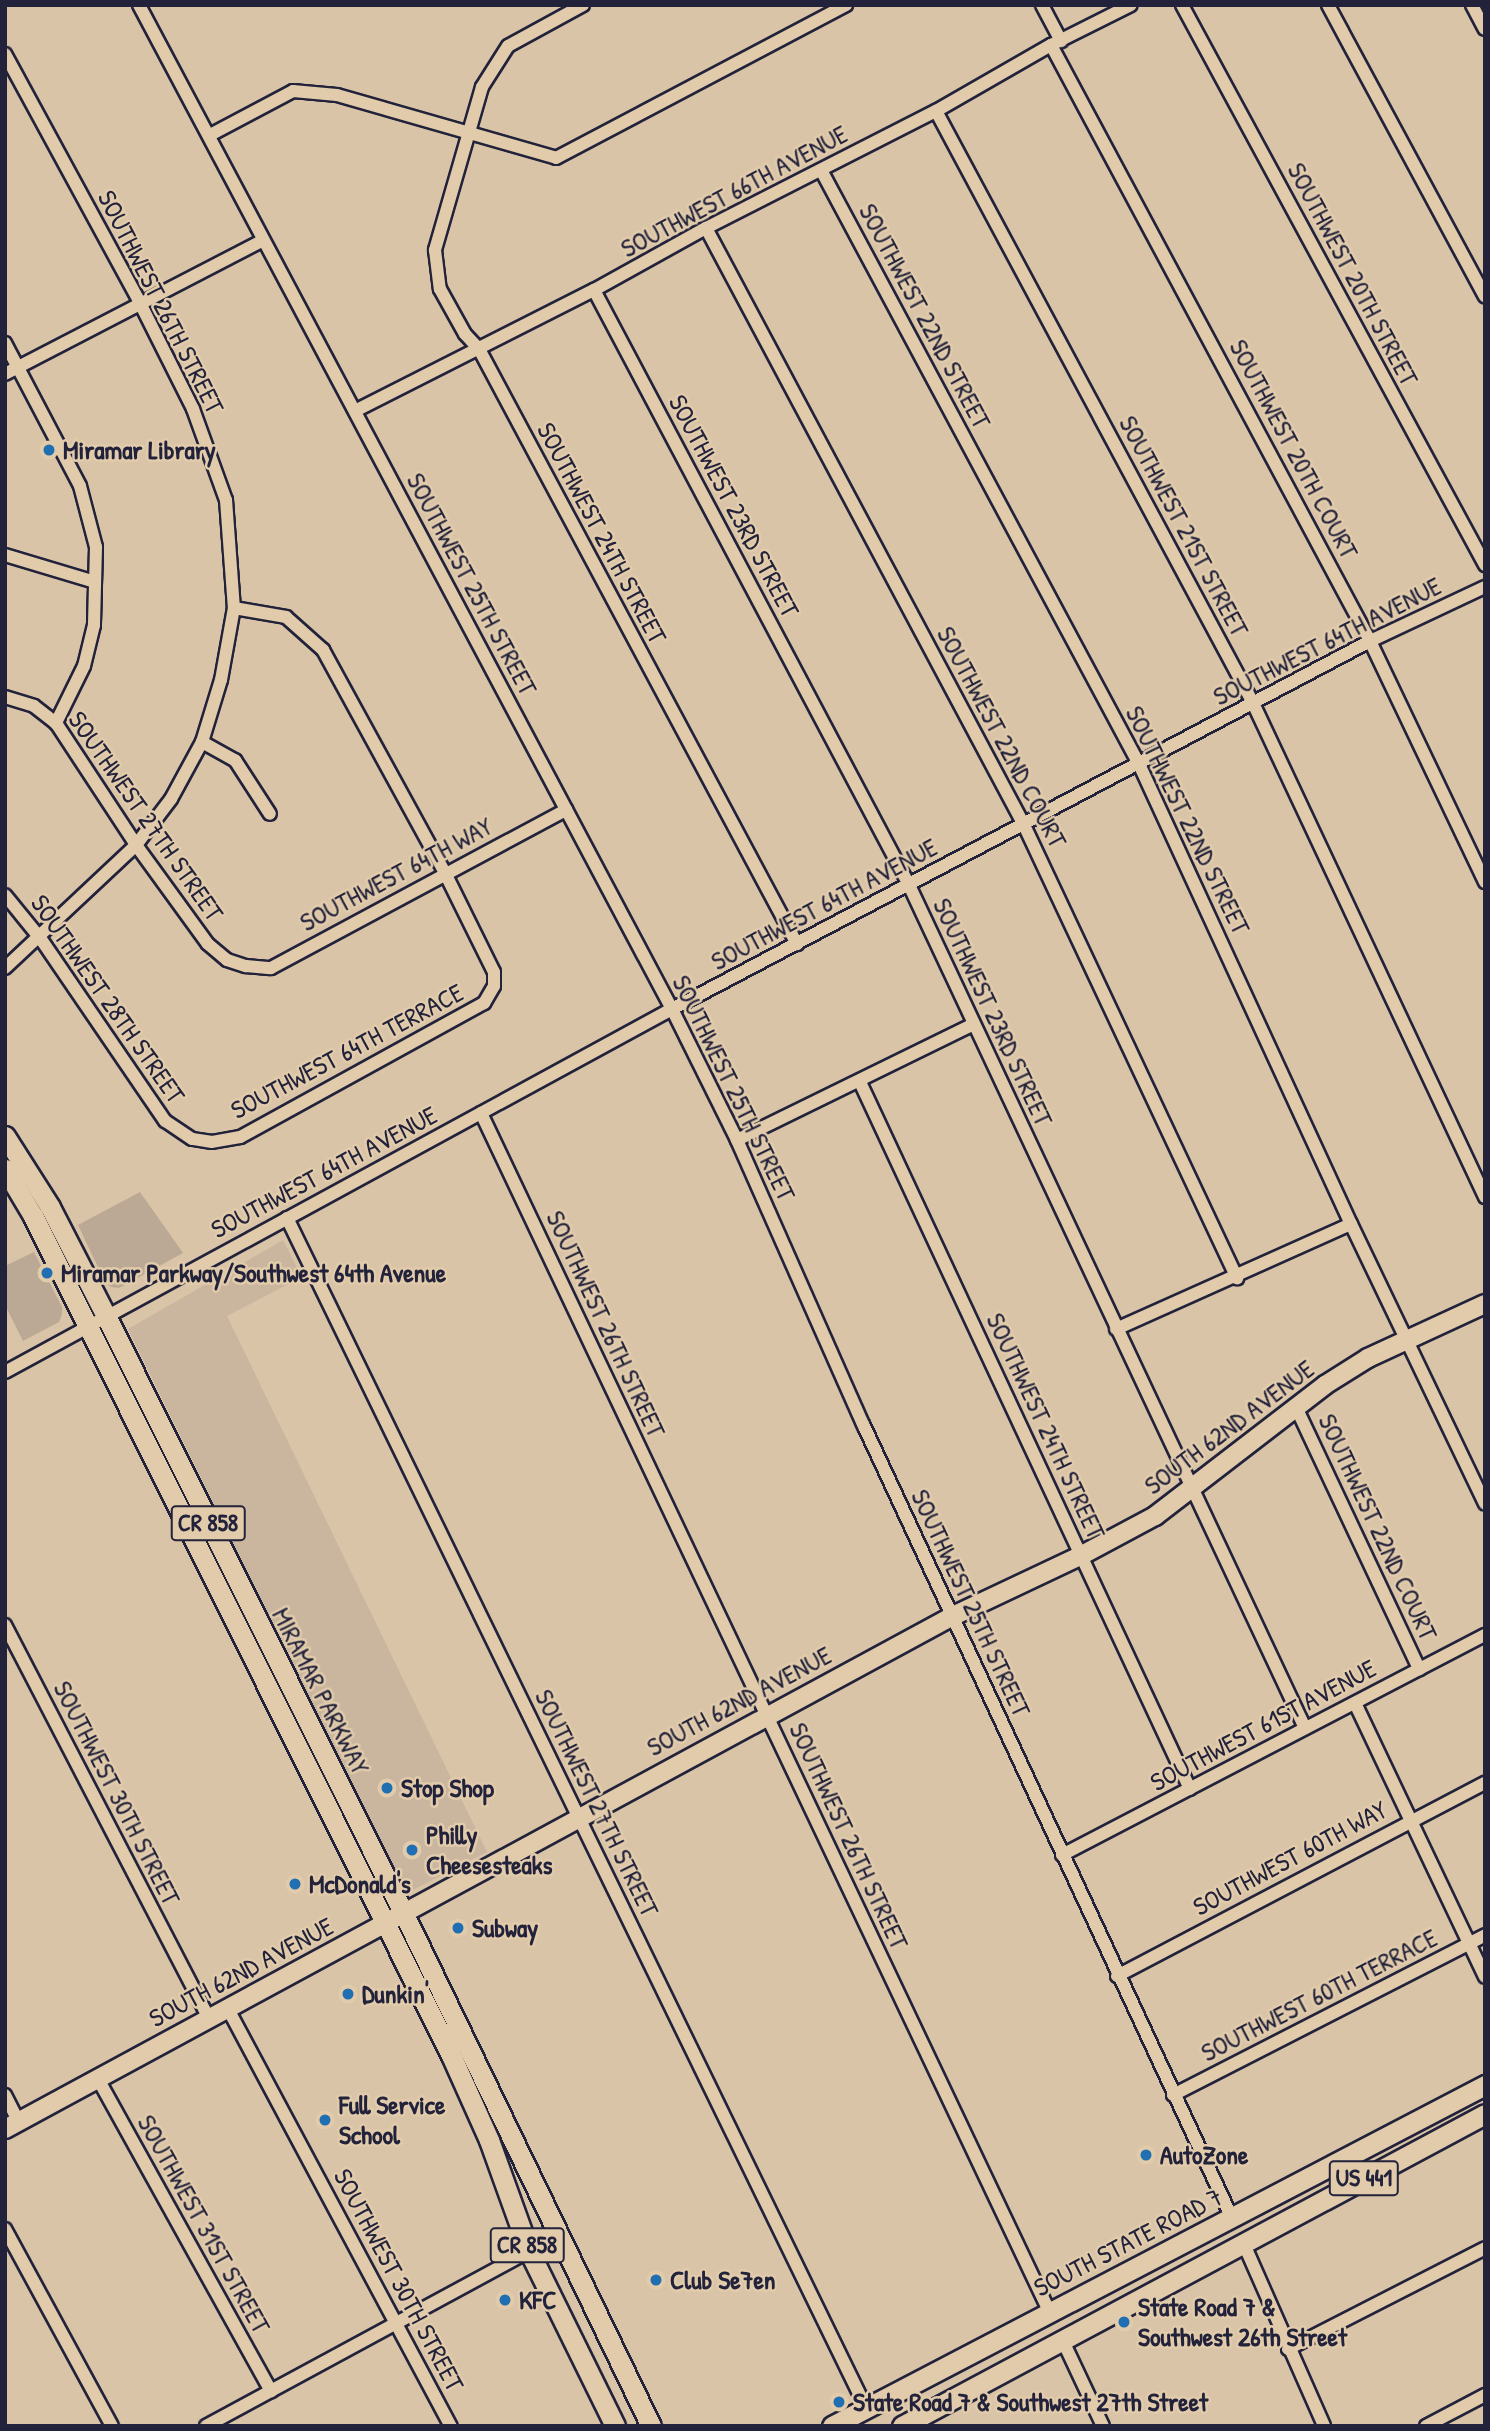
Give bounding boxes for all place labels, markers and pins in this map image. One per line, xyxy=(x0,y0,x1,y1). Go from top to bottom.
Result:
place label: Miramar Library xyxy=(63,434,216,466)
marker: Miramar Library xyxy=(41,442,57,458)
place label: Miramar Parkway/Southwest 64th Avenue xyxy=(61,1257,446,1289)
marker: Miramar Parkway/Southwest 64th Avenue xyxy=(39,1265,55,1281)
place label: Stop Shop xyxy=(401,1772,494,1804)
marker: Stop Shop xyxy=(379,1780,395,1796)
place label: Philly Cheesesteaks xyxy=(426,1819,553,1881)
marker: Philly Cheesesteaks xyxy=(404,1842,420,1858)
place label: McDonald's xyxy=(309,1868,411,1900)
marker: McDonald's xyxy=(287,1876,303,1892)
place label: Subway xyxy=(472,1912,538,1944)
marker: Subway xyxy=(450,1920,466,1936)
place label: Dunkin' xyxy=(362,1978,429,2010)
marker: Dunkin' xyxy=(340,1986,356,2002)
place label: Full Service School xyxy=(339,2089,445,2150)
marker: Full Service School xyxy=(317,2112,333,2128)
place label: AutoZone xyxy=(1160,2139,1248,2171)
marker: AutoZone xyxy=(1138,2147,1154,2163)
place label: Club Se7en xyxy=(670,2264,776,2296)
marker: Club Se7en xyxy=(648,2272,664,2288)
place label: KFC xyxy=(519,2284,557,2316)
place label: State Road 7 & Southwest 26th Street xyxy=(1138,2291,1347,2352)
marker: KFC xyxy=(497,2292,513,2308)
marker: State Road 7 & Southwest 26th Street xyxy=(1116,2314,1132,2330)
place label: State Road 7 & Southwest 27th Street xyxy=(853,2386,1208,2418)
marker: State Road 7 & Southwest 27th Street xyxy=(831,2394,847,2410)

